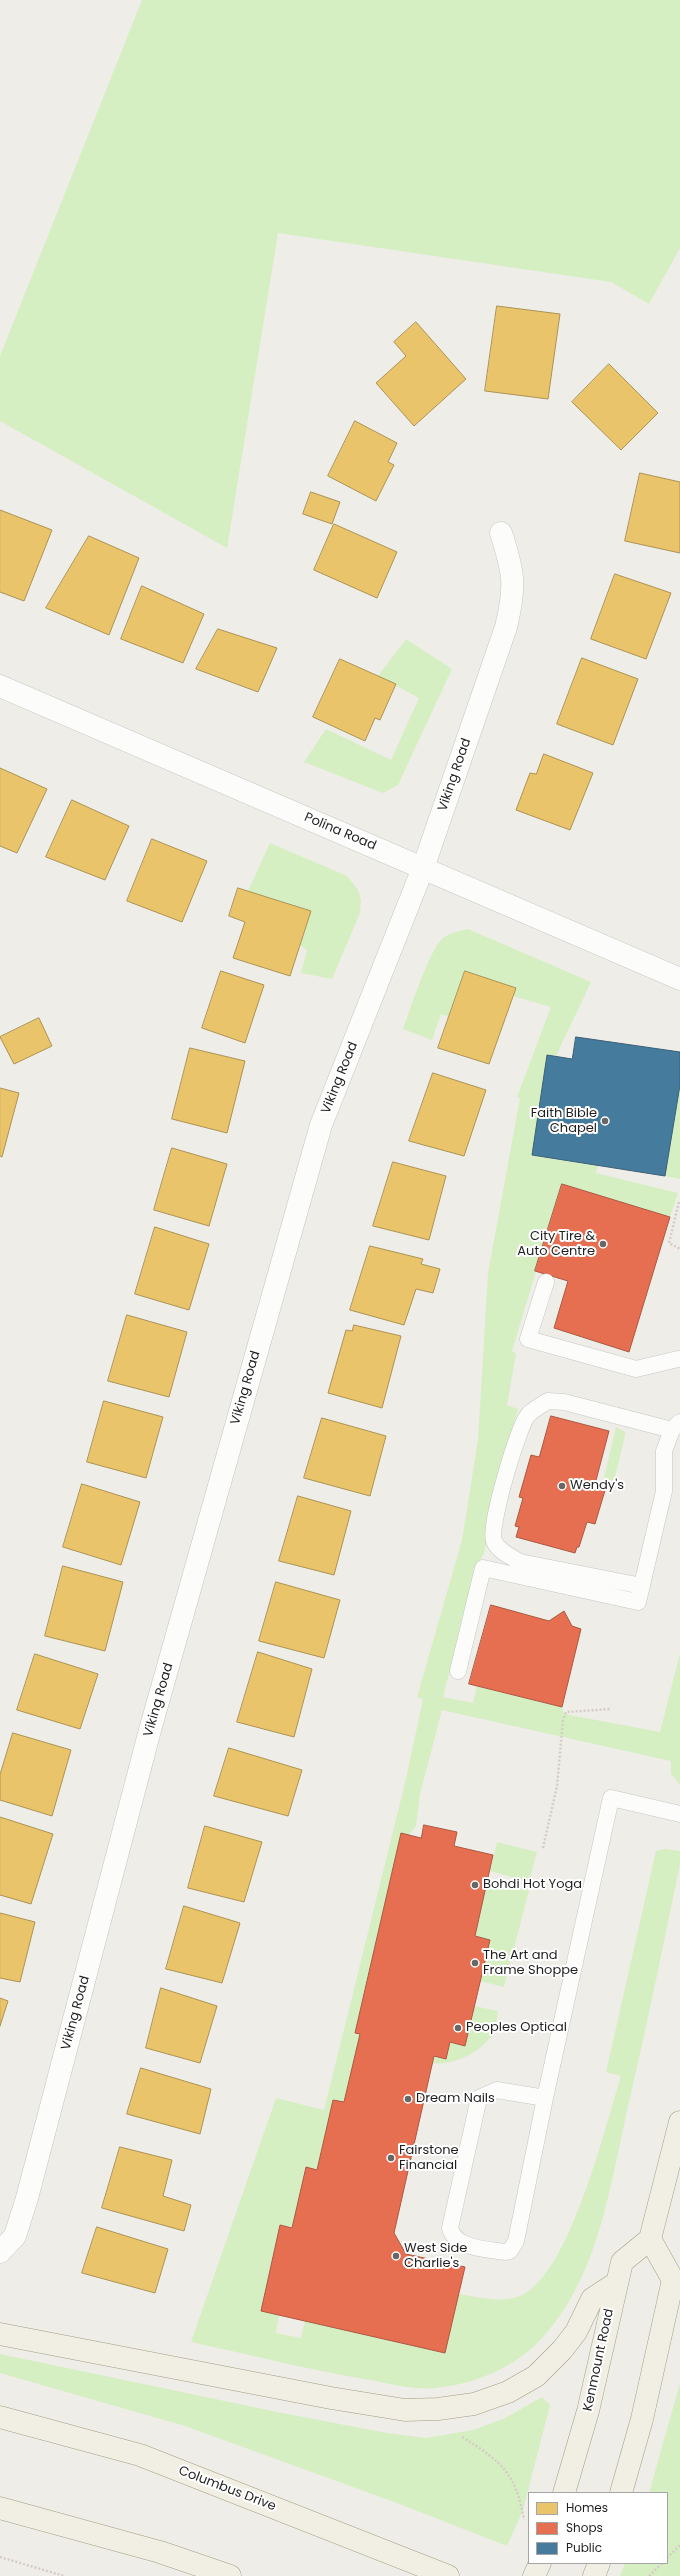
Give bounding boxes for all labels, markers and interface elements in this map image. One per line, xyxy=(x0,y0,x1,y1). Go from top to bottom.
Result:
street label: Viking Road xyxy=(435,736,475,814)
street label: Polina Road xyxy=(302,810,378,854)
street label: Viking Road xyxy=(318,1040,362,1116)
place label: Faith Bible Chapel xyxy=(531,1106,597,1137)
marker: Faith Bible Chapel xyxy=(600,1116,610,1126)
place label: City Tire & Auto Centre xyxy=(517,1229,595,1260)
marker: City Tire & Auto Centre xyxy=(598,1239,608,1249)
street label: Viking Road xyxy=(228,1349,264,1427)
place label: Wendy's xyxy=(570,1478,624,1494)
marker: Wendy's xyxy=(557,1481,567,1491)
street label: Viking Road xyxy=(141,1661,177,1739)
place label: Bohdi Hot Yoga xyxy=(483,1877,582,1893)
marker: Bohdi Hot Yoga xyxy=(470,1880,480,1890)
place label: The Art and Frame Shoppe xyxy=(483,1948,578,1979)
marker: The Art and Frame Shoppe xyxy=(470,1958,480,1968)
street label: Viking Road xyxy=(59,1974,93,2052)
place label: Peoples Optical xyxy=(466,2020,567,2036)
marker: Peoples Optical xyxy=(453,2023,463,2033)
place label: Dream Nails xyxy=(416,2091,495,2107)
marker: Dream Nails xyxy=(403,2094,413,2104)
place label: Fairstone Financial xyxy=(399,2143,459,2174)
marker: Fairstone Financial xyxy=(386,2153,396,2163)
place label: West Side Charlie's xyxy=(404,2241,467,2272)
marker: West Side Charlie's xyxy=(391,2251,401,2261)
street label: Kenmount Road xyxy=(581,2307,617,2413)
street label: Columbus Drive xyxy=(176,2463,278,2515)
legend xyxy=(528,2492,668,2564)
text: Homes xyxy=(566,2499,608,2516)
text: Shops xyxy=(566,2519,603,2536)
text: Public xyxy=(566,2539,602,2556)

